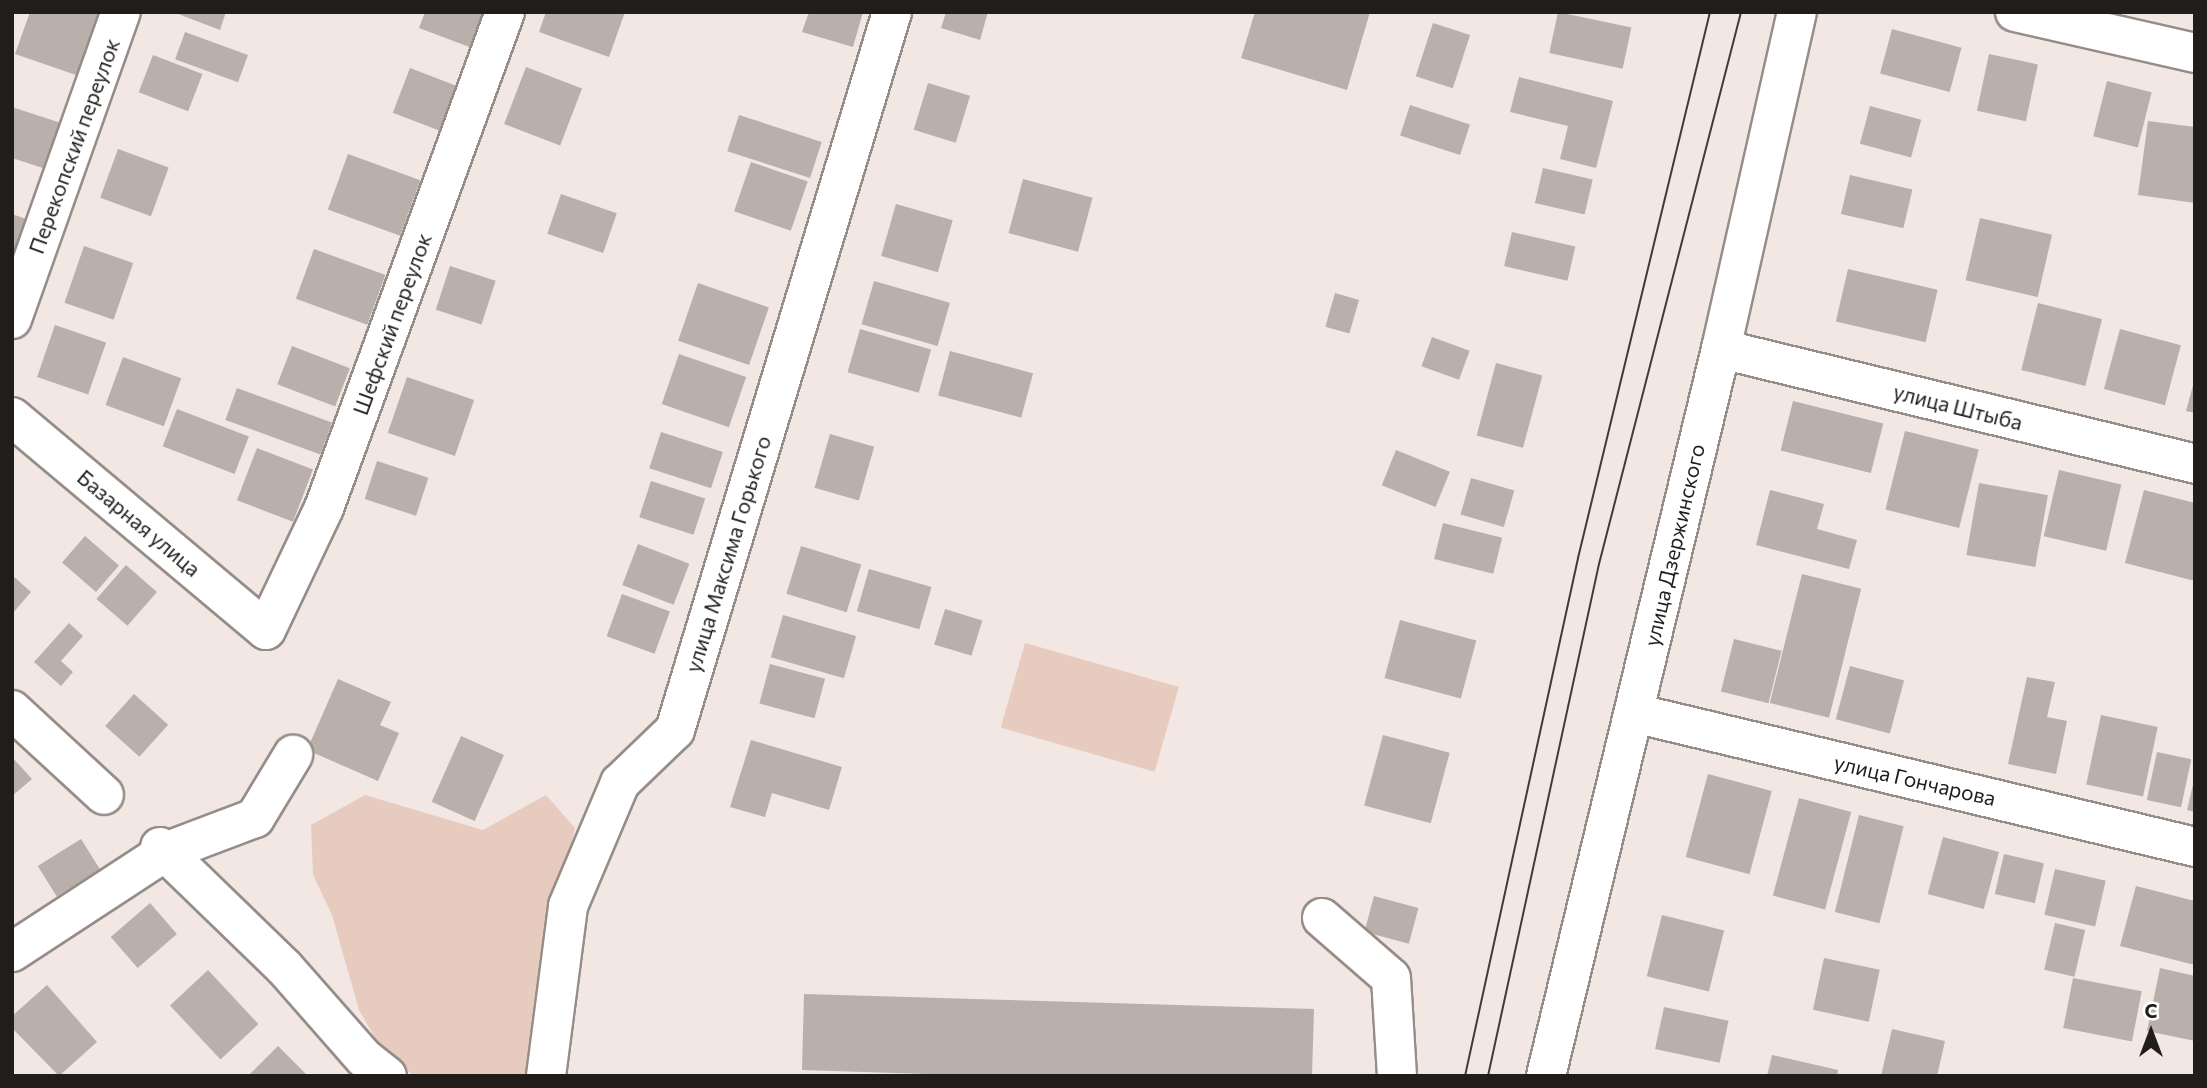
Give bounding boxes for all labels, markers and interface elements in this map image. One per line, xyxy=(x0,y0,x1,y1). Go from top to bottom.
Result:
street label: Перекопский переулок xyxy=(23,35,125,257)
street label: Шефский переулок xyxy=(347,230,437,418)
street label: улица Штыба xyxy=(1891,379,2025,435)
street label: улица Максима Горького xyxy=(680,433,776,675)
street label: улица Дзержинского xyxy=(1638,441,1710,649)
street label: Базарная улица xyxy=(72,464,206,582)
street label: улица Гончарова xyxy=(1832,749,1998,811)
north arrow xyxy=(2116,997,2186,1067)
text: С xyxy=(2145,999,2158,1022)

